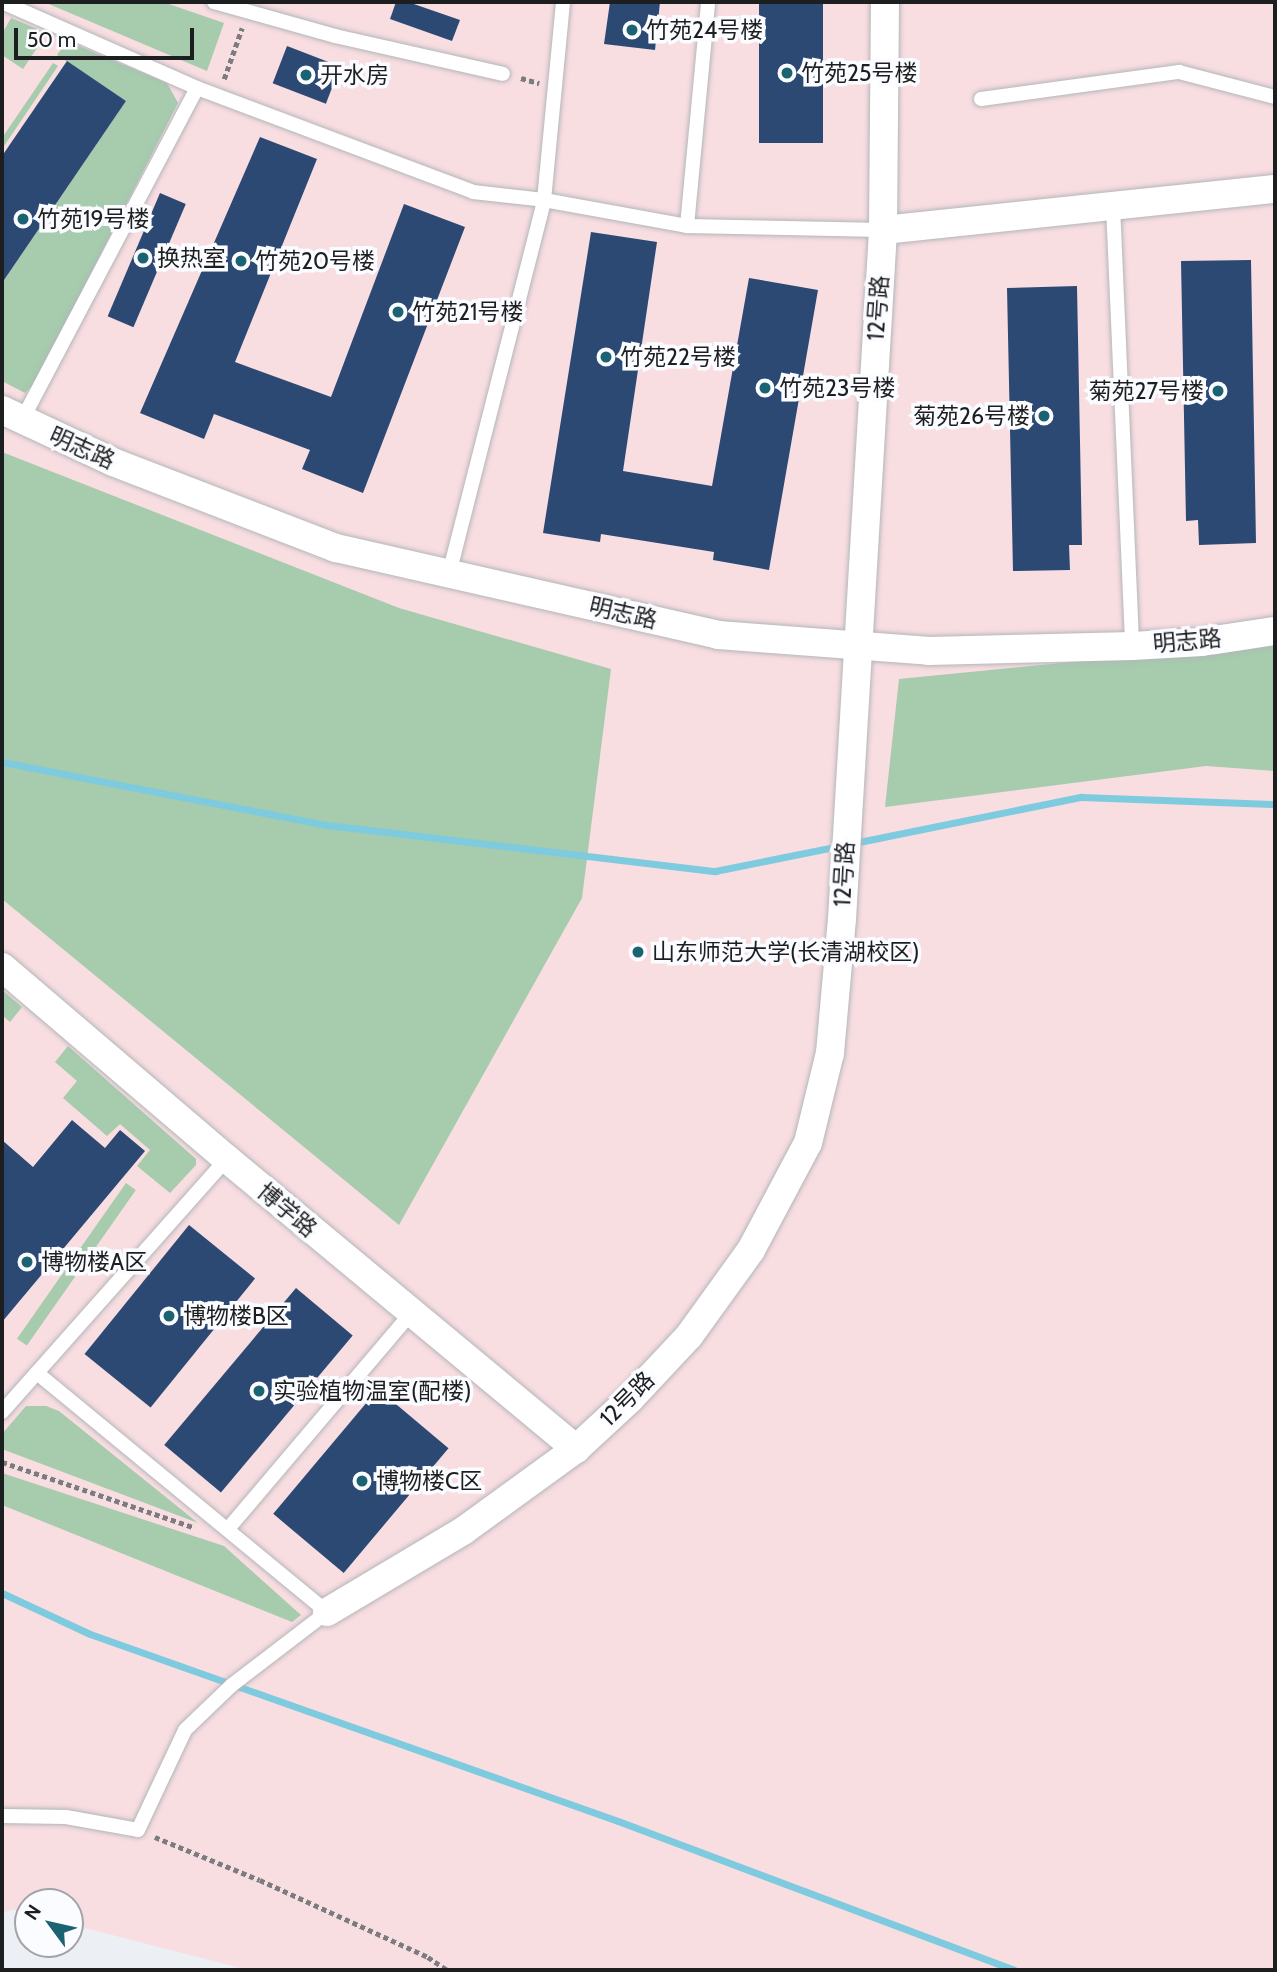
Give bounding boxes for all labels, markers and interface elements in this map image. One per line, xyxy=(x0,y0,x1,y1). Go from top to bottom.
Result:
scale bar xyxy=(18,14,198,58)
place label: 竹苑24号楼 xyxy=(646,16,763,44)
marker: 竹苑24号楼 xyxy=(624,22,640,38)
text: 50 m xyxy=(27,27,76,52)
place label: 竹苑25号楼 xyxy=(801,59,917,87)
place label: 开水房 xyxy=(320,61,389,89)
marker: 竹苑25号楼 xyxy=(779,65,795,81)
marker: 开水房 xyxy=(298,67,314,83)
place label: 竹苑19号楼 xyxy=(37,205,150,233)
marker: 竹苑19号楼 xyxy=(15,211,31,227)
place label: 换热室 xyxy=(157,244,226,272)
place label: 竹苑20号楼 xyxy=(255,247,375,275)
marker: 换热室 xyxy=(135,250,151,266)
marker: 竹苑20号楼 xyxy=(233,253,249,269)
street label: 12号路 xyxy=(862,274,894,342)
place label: 竹苑21号楼 xyxy=(412,298,524,326)
marker: 竹苑21号楼 xyxy=(390,304,406,320)
place label: 竹苑22号楼 xyxy=(620,343,736,371)
marker: 竹苑22号楼 xyxy=(598,349,614,365)
place label: 竹苑23号楼 xyxy=(779,374,895,402)
place label: 菊苑27号楼 xyxy=(1088,377,1204,405)
marker: 竹苑23号楼 xyxy=(757,380,773,396)
marker: 菊苑27号楼 xyxy=(1210,383,1226,399)
place label: 菊苑26号楼 xyxy=(913,402,1030,430)
marker: 菊苑26号楼 xyxy=(1036,408,1052,424)
street label: 明志路 xyxy=(45,421,119,475)
street label: 明志路 xyxy=(586,592,660,634)
street label: 明志路 xyxy=(1151,624,1223,658)
street label: 12号路 xyxy=(829,841,859,907)
place label: 山东师范大学(长清湖校区) xyxy=(652,938,919,966)
marker: 山东师范大学(长清湖校区) xyxy=(630,944,646,960)
street label: 博学路 xyxy=(252,1177,322,1243)
place label: 博物楼A区 xyxy=(41,1248,147,1276)
marker: 博物楼A区 xyxy=(19,1254,35,1270)
place label: 博物楼B区 xyxy=(183,1302,289,1330)
marker: 博物楼B区 xyxy=(161,1308,177,1324)
street label: 12号路 xyxy=(594,1366,660,1432)
place label: 实验植物温室(配楼) xyxy=(273,1377,471,1405)
marker: 实验植物温室(配楼) xyxy=(251,1383,267,1399)
place label: 博物楼C区 xyxy=(376,1467,482,1495)
marker: 博物楼C区 xyxy=(354,1473,370,1489)
north arrow xyxy=(14,1888,84,1958)
text: N xyxy=(19,1900,46,1924)

